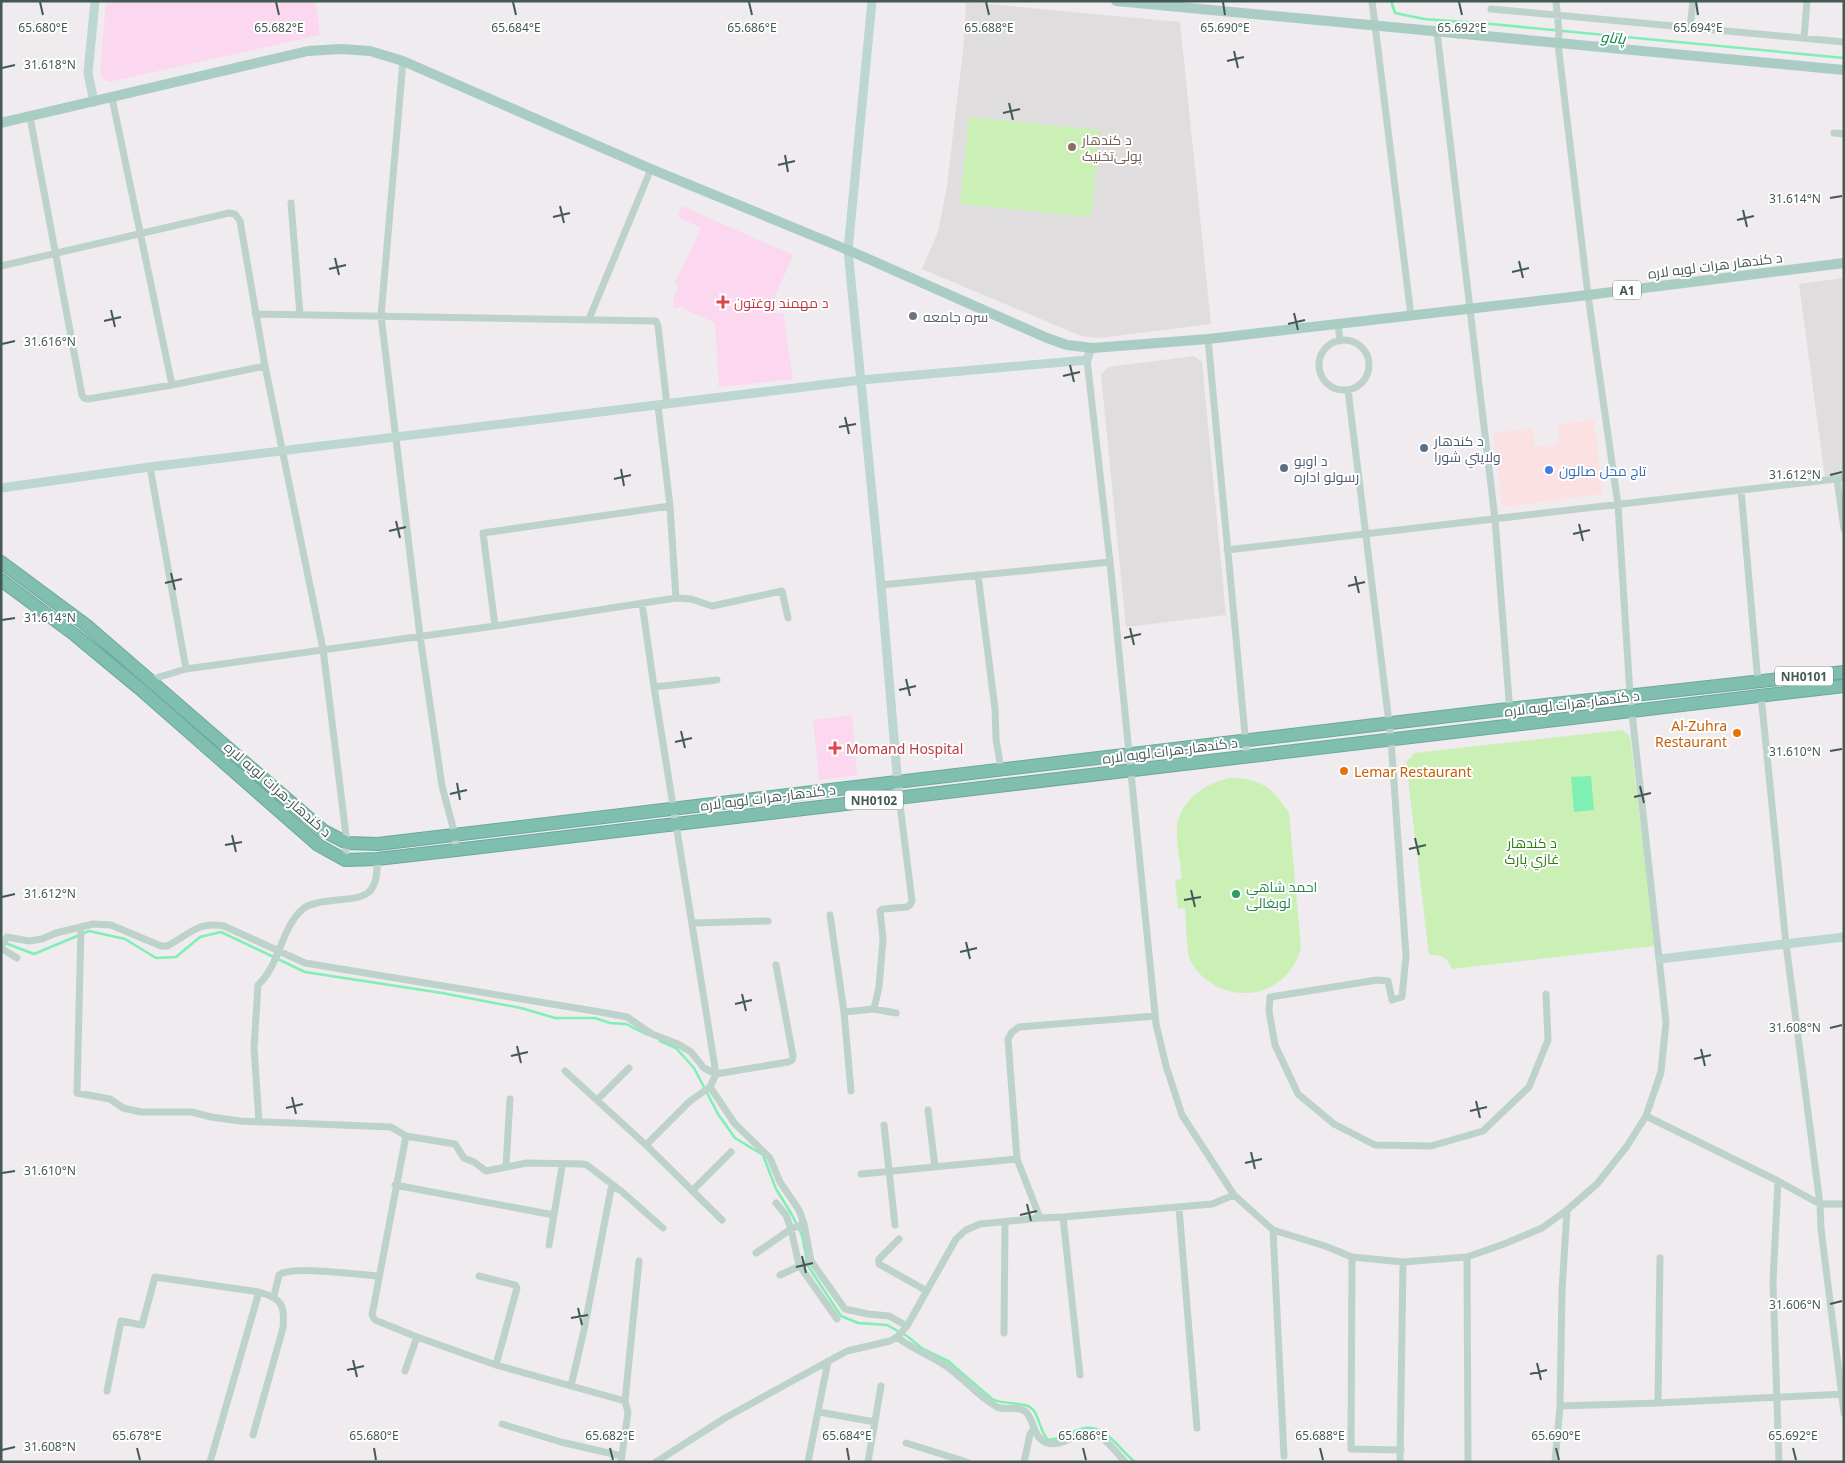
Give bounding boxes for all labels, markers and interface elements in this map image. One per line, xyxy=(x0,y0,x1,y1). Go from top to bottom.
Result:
text: 65.680°E xyxy=(18,19,68,36)
text: 65.682°E xyxy=(254,19,304,36)
text: 65.684°E xyxy=(491,19,541,36)
text: 65.686°E xyxy=(727,19,777,36)
text: 65.688°E xyxy=(964,19,1014,36)
text: 65.690°E xyxy=(1200,19,1250,36)
text: 65.692°E xyxy=(1437,19,1487,36)
text: 65.694°E xyxy=(1673,19,1723,36)
water label: پاتاو xyxy=(1600,26,1627,49)
text: 31.618°N xyxy=(24,56,76,73)
place label: د کندهار پولی‌تخنیک xyxy=(1081,130,1142,166)
marker: د کندهار پولی‌تخنیک xyxy=(1066,141,1078,153)
text: 31.614°N xyxy=(1769,190,1821,207)
street label: د کندهار هرات لویه لاره xyxy=(1647,247,1783,283)
road number: A1 xyxy=(1613,280,1641,300)
place label: د مهمند روغتون xyxy=(734,293,828,312)
marker: د مهمند روغتون xyxy=(716,295,730,309)
place label: سره جامعه xyxy=(923,307,988,326)
marker: سره جامعه xyxy=(907,310,919,322)
text: 31.616°N xyxy=(24,333,76,350)
place label: د کندهار ولايتي شورا xyxy=(1433,431,1501,469)
marker: د کندهار ولايتي شورا xyxy=(1418,442,1430,454)
place label: د اوبو رسولو اداره xyxy=(1294,451,1359,486)
place label: تاج محل صالون xyxy=(1559,461,1647,480)
marker: د اوبو رسولو اداره xyxy=(1278,462,1290,474)
marker: تاج محل صالون xyxy=(1543,464,1555,476)
text: 31.612°N xyxy=(1769,466,1821,483)
text: 31.614°N xyxy=(24,609,76,626)
road number: NH0101 xyxy=(1775,666,1833,686)
street label: د کندهار-هرات لويه لاره xyxy=(1503,685,1641,721)
place label: Al-Zuhra Restaurant xyxy=(1655,716,1727,751)
marker: Al-Zuhra Restaurant xyxy=(1731,727,1743,739)
street label: د کندهار-هرات لويه لاره xyxy=(1101,732,1239,768)
street label: د کندهار-هرات لويه لاره xyxy=(220,737,336,841)
place label: Momand Hospital xyxy=(846,739,963,758)
marker: Momand Hospital xyxy=(828,741,842,755)
text: 31.610°N xyxy=(1769,743,1821,760)
place label: Lemar Restaurant xyxy=(1354,762,1472,781)
marker: Lemar Restaurant xyxy=(1338,765,1350,777)
street label: د کندهار-هرات لويه لاره xyxy=(699,779,837,815)
road number: NH0102 xyxy=(845,790,903,810)
park label: د کندهار غازي پارک xyxy=(1505,833,1559,871)
place label: احمد شاهي لوبغالی xyxy=(1246,877,1317,912)
text: 31.612°N xyxy=(24,885,76,902)
marker: احمد شاهي لوبغالی xyxy=(1230,888,1242,900)
text: 31.608°N xyxy=(1769,1019,1821,1036)
text: 31.610°N xyxy=(24,1162,76,1179)
text: 31.606°N xyxy=(1769,1296,1821,1313)
text: 65.678°E xyxy=(112,1427,162,1444)
text: 65.680°E xyxy=(349,1427,399,1444)
text: 65.682°E xyxy=(585,1427,635,1444)
text: 65.684°E xyxy=(822,1427,872,1444)
text: 65.686°E xyxy=(1058,1427,1108,1444)
text: 65.688°E xyxy=(1295,1427,1345,1444)
text: 65.690°E xyxy=(1531,1427,1581,1444)
text: 65.692°E xyxy=(1768,1427,1818,1444)
text: 31.608°N xyxy=(24,1438,76,1455)

